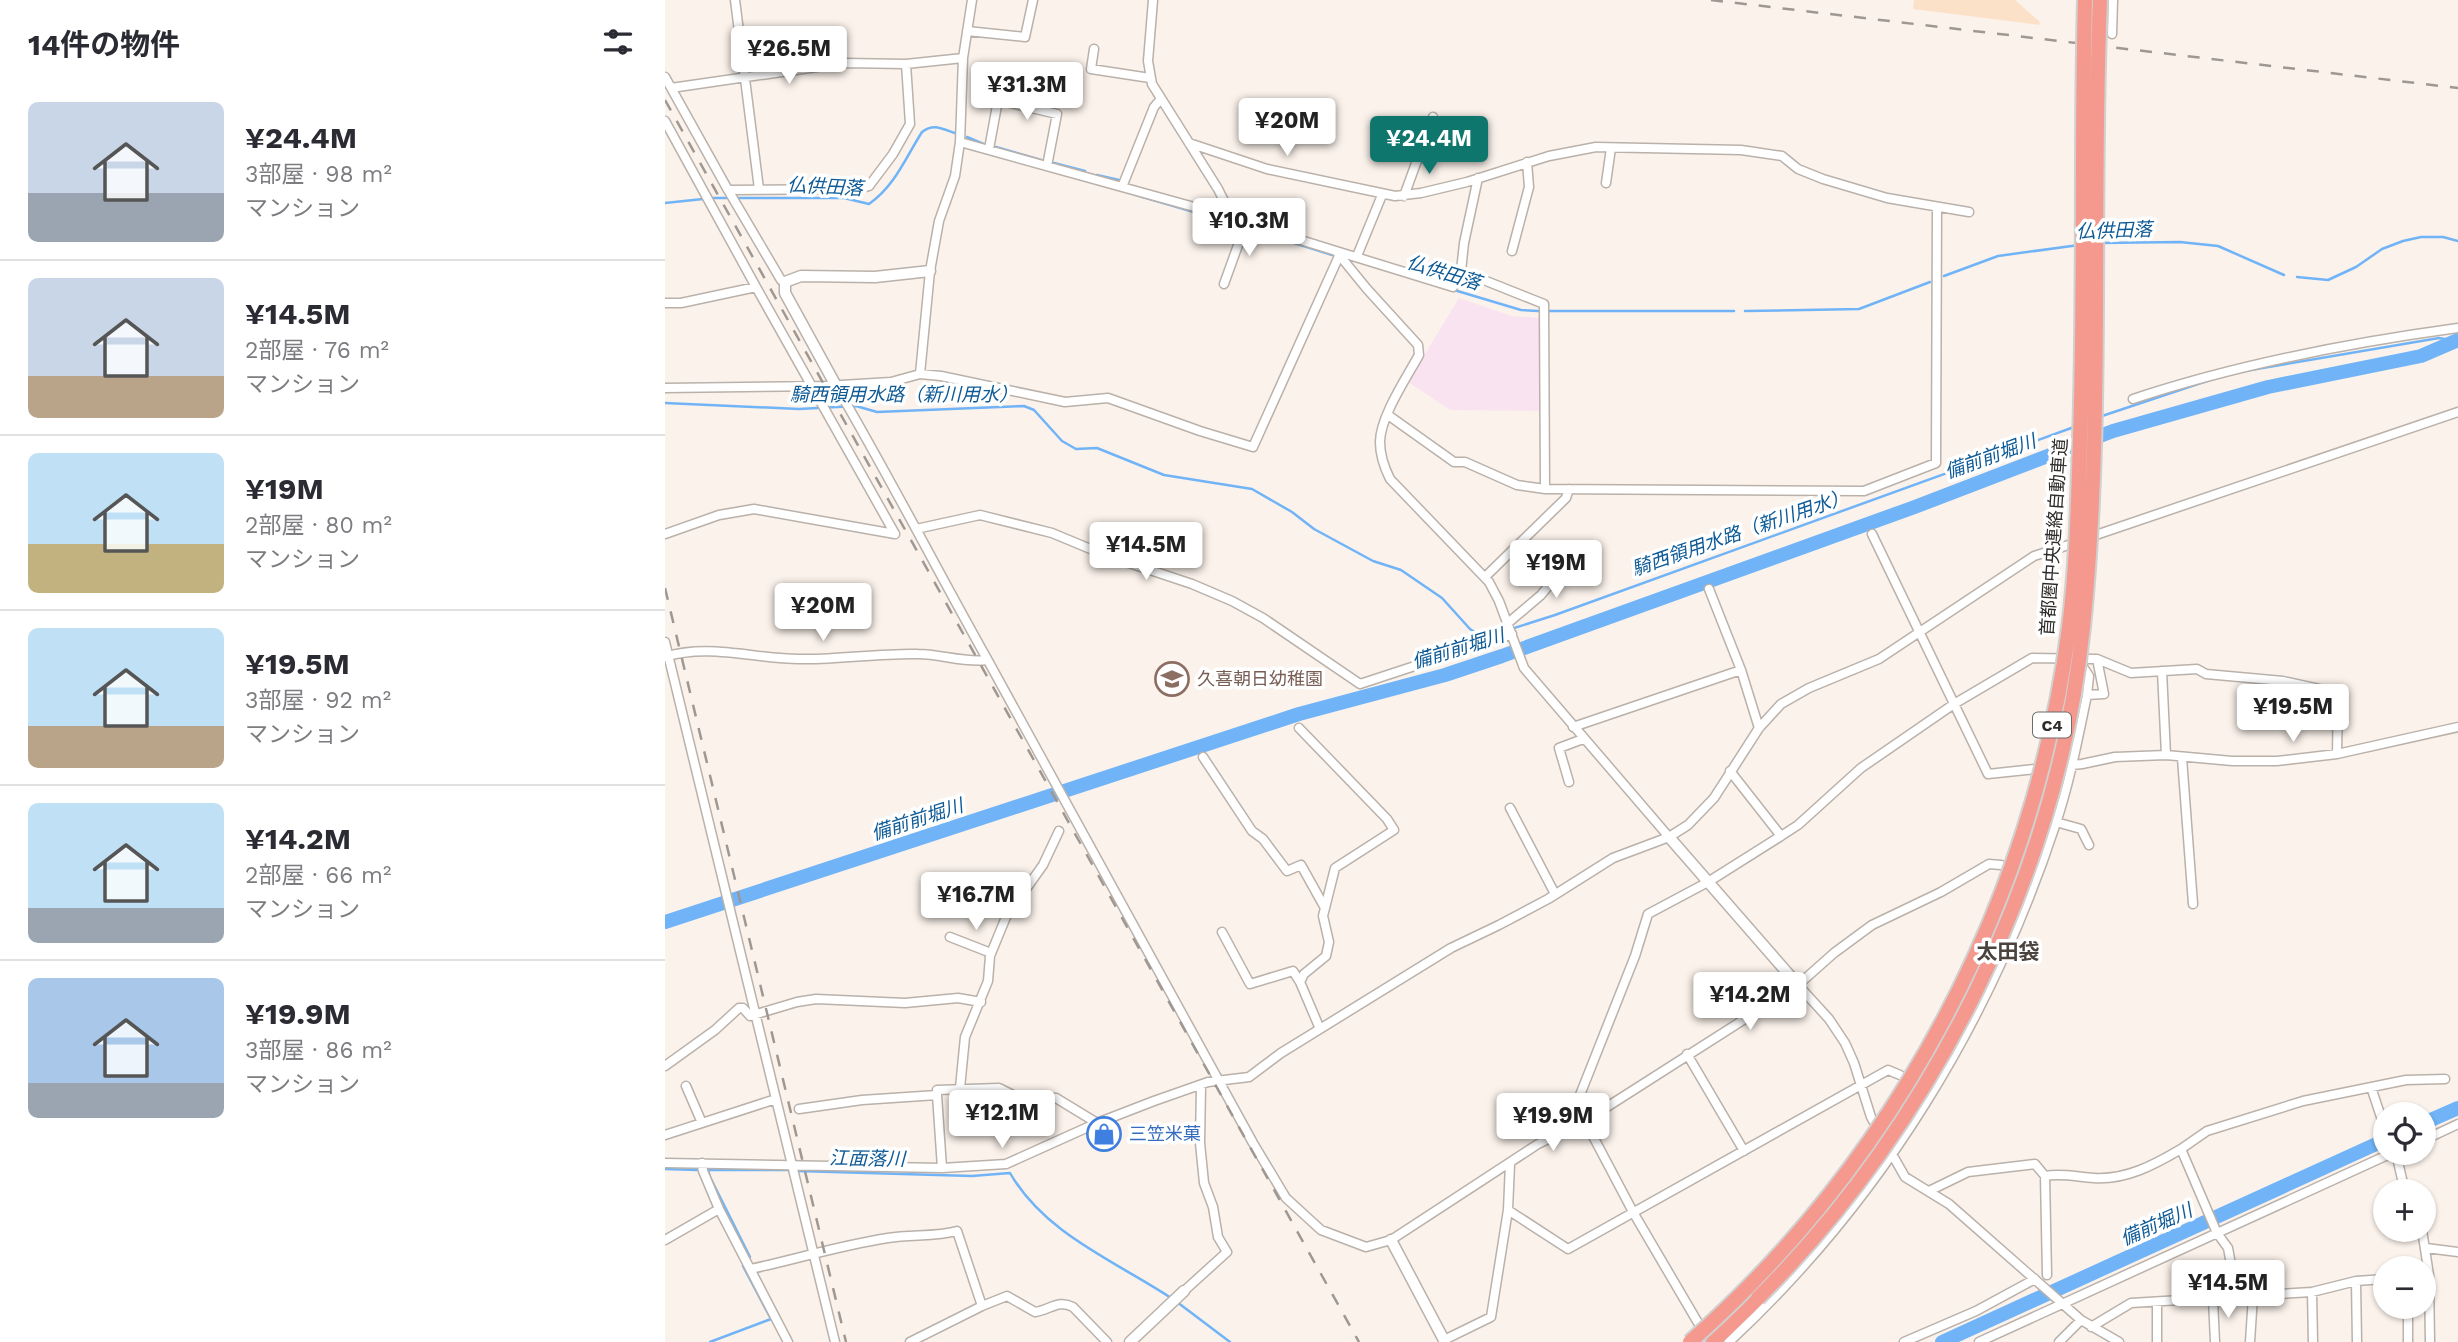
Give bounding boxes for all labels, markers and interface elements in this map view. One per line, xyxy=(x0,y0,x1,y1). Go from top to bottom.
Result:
icon: filters xyxy=(599,23,637,61)
text: 14件の物件 xyxy=(28,27,180,62)
pin: ¥26.5M xyxy=(732,27,846,86)
text: ¥26.5M xyxy=(747,35,831,62)
pin: ¥31.3M xyxy=(970,62,1084,122)
text: ¥31.3M xyxy=(987,71,1067,98)
pin: ¥20M xyxy=(1246,99,1328,158)
text: ¥20M xyxy=(1255,107,1319,134)
pin: ¥24.4M xyxy=(1372,116,1486,176)
text: ¥24.4M xyxy=(245,120,357,155)
text: ¥24.4M xyxy=(1386,125,1472,152)
icon: home xyxy=(84,130,168,214)
text: 3部屋 · 98 m² xyxy=(245,161,392,188)
water label: 仏供田落 xyxy=(786,173,867,200)
text: マンション xyxy=(245,195,360,222)
pin: ¥10.3M xyxy=(1192,198,1306,258)
text: ¥10.3M xyxy=(1208,207,1290,234)
water label: 仏供田落 xyxy=(2076,218,2155,243)
water label: 仏供田落 xyxy=(1404,250,1486,295)
text: ¥14.5M xyxy=(245,296,351,331)
icon: home xyxy=(84,306,168,390)
text: 2部屋 · 76 m² xyxy=(245,337,389,364)
text: マンション xyxy=(245,371,360,398)
water label: 騎西領用水路（新川用水） xyxy=(790,383,1018,406)
water label: 備前前堀川 xyxy=(1942,429,2041,484)
street label: 首都圏中央連絡自動車道 xyxy=(2036,437,2071,636)
text: ¥19M xyxy=(245,471,324,506)
icon: home xyxy=(84,481,168,565)
water label: 騎西領用水路（新川用水） xyxy=(1629,484,1852,580)
text: 2部屋 · 80 m² xyxy=(245,512,392,539)
pin: ¥14.5M xyxy=(1089,522,1203,582)
text: ¥14.5M xyxy=(1106,531,1187,558)
pin: ¥19M xyxy=(1515,540,1597,600)
text: マンション xyxy=(245,546,360,573)
text: ¥19M xyxy=(1526,549,1586,576)
pin: ¥20M xyxy=(782,584,864,643)
text: ¥20M xyxy=(791,592,855,619)
water label: 備前前堀川 xyxy=(1409,623,1509,673)
text: ¥19.5M xyxy=(245,646,350,681)
icon: home xyxy=(84,656,168,740)
school or university icon: 久喜朝日幼稚園 xyxy=(1153,660,1191,698)
place label: 久喜朝日幼稚園 xyxy=(1197,668,1323,689)
pin: ¥19.5M xyxy=(2236,684,2350,744)
text: 3部屋 · 92 m² xyxy=(245,687,391,714)
text: ¥19.5M xyxy=(2253,693,2333,720)
road number: C4 xyxy=(2033,712,2071,738)
text: マンション xyxy=(245,721,360,748)
water label: 備前前堀川 xyxy=(868,793,968,845)
text: ¥14.2M xyxy=(245,821,351,856)
icon: home xyxy=(84,831,168,915)
text: 2部屋 · 66 m² xyxy=(245,862,391,889)
pin: ¥16.7M xyxy=(919,872,1033,932)
text: ¥16.7M xyxy=(937,881,1015,908)
text: マンション xyxy=(245,896,360,923)
district label: 太田袋 xyxy=(1977,939,2040,964)
pin: ¥14.2M xyxy=(1693,972,1807,1032)
text: ¥14.2M xyxy=(1709,981,1791,1008)
text: ¥19.9M xyxy=(245,996,351,1031)
icon: home xyxy=(84,1006,168,1090)
text: 3部屋 · 86 m² xyxy=(245,1037,392,1064)
text: マンション xyxy=(245,1071,360,1098)
pin: ¥12.1M xyxy=(945,1090,1059,1150)
pin: ¥19.9M xyxy=(1496,1094,1610,1153)
text: ¥12.1M xyxy=(965,1099,1039,1126)
text: ¥19.9M xyxy=(1512,1102,1594,1129)
map controls xyxy=(2373,1102,2436,1319)
button: locate xyxy=(2373,1102,2436,1165)
shop icon: 三笠米菓 xyxy=(1085,1115,1123,1153)
place label: 三笠米菓 xyxy=(1129,1123,1201,1144)
water label: 江面落川 xyxy=(829,1146,907,1171)
button: + xyxy=(2373,1179,2436,1242)
water label: 備前堀川 xyxy=(2117,1198,2197,1250)
button: − xyxy=(2373,1256,2436,1319)
pin: ¥14.5M xyxy=(2171,1260,2285,1320)
text: ¥14.5M xyxy=(2188,1269,2269,1296)

